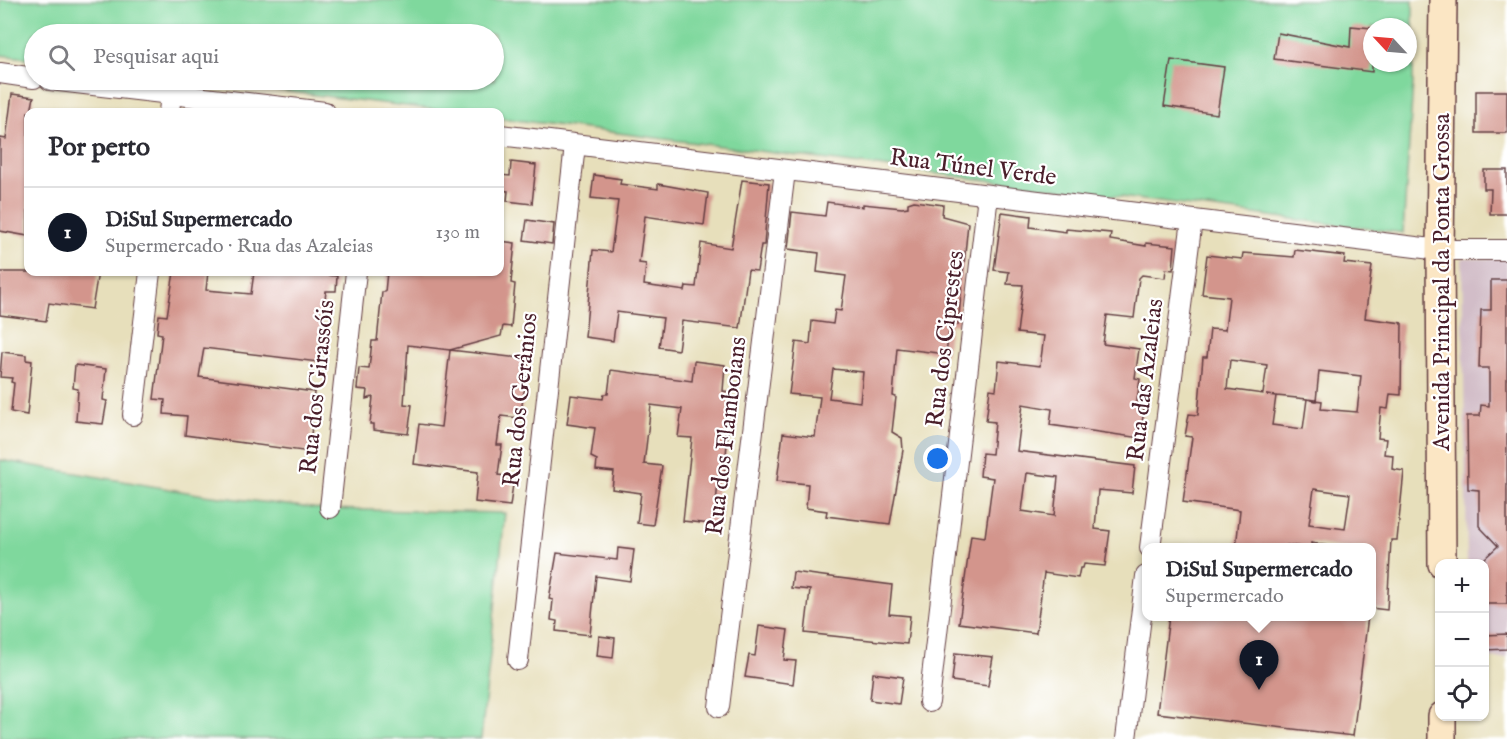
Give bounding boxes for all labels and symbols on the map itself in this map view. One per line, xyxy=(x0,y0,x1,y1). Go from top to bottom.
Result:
north arrow xyxy=(1363,18,1417,72)
street label: Avenida Principal da Ponta Grossa xyxy=(1427,112,1458,452)
street label: Rua Túnel Verde xyxy=(888,142,1058,194)
street label: Rua dos Ciprestes xyxy=(920,249,972,429)
street label: Rua das Azaleias xyxy=(1121,297,1171,463)
street label: Rua dos Girassóis xyxy=(293,298,343,476)
street label: Rua dos Gerânios xyxy=(496,311,546,489)
street label: Rua dos Flamboians xyxy=(699,335,755,537)
your location xyxy=(923,444,952,473)
pin: 1 xyxy=(1240,640,1278,690)

